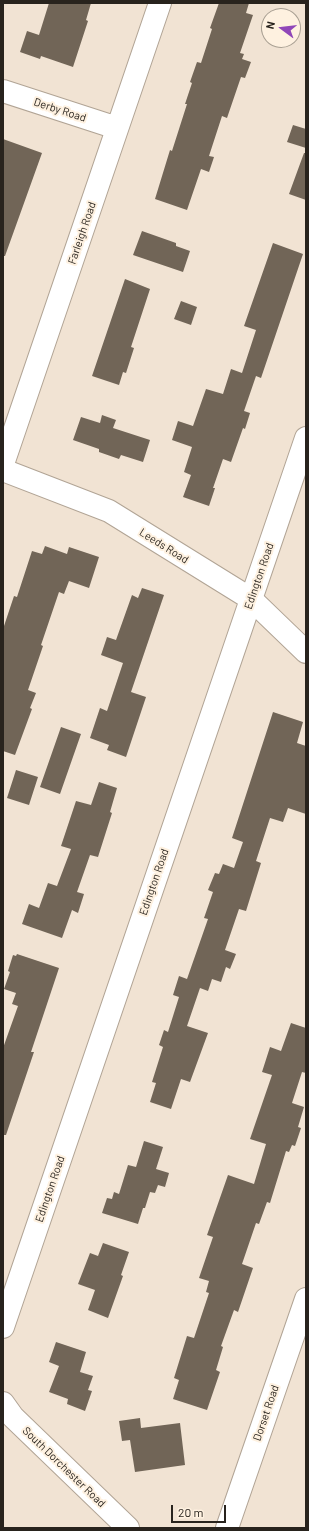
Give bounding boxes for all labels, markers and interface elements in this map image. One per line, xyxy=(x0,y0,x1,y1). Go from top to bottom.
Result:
north arrow xyxy=(261,8,301,48)
text: N xyxy=(263,20,277,30)
street label: Derby Road xyxy=(32,95,88,125)
street label: Farleigh Road xyxy=(65,200,99,266)
street label: Leeds Road xyxy=(137,526,191,566)
street label: Edington Road xyxy=(241,541,277,611)
street label: Edington Road xyxy=(136,847,172,917)
street label: Edington Road xyxy=(32,1154,68,1224)
street label: Dorset Road xyxy=(250,1383,282,1443)
street label: South Dorchester Road xyxy=(20,1424,108,1510)
scale bar xyxy=(173,1497,228,1523)
text: 20 m xyxy=(178,1505,204,1519)

